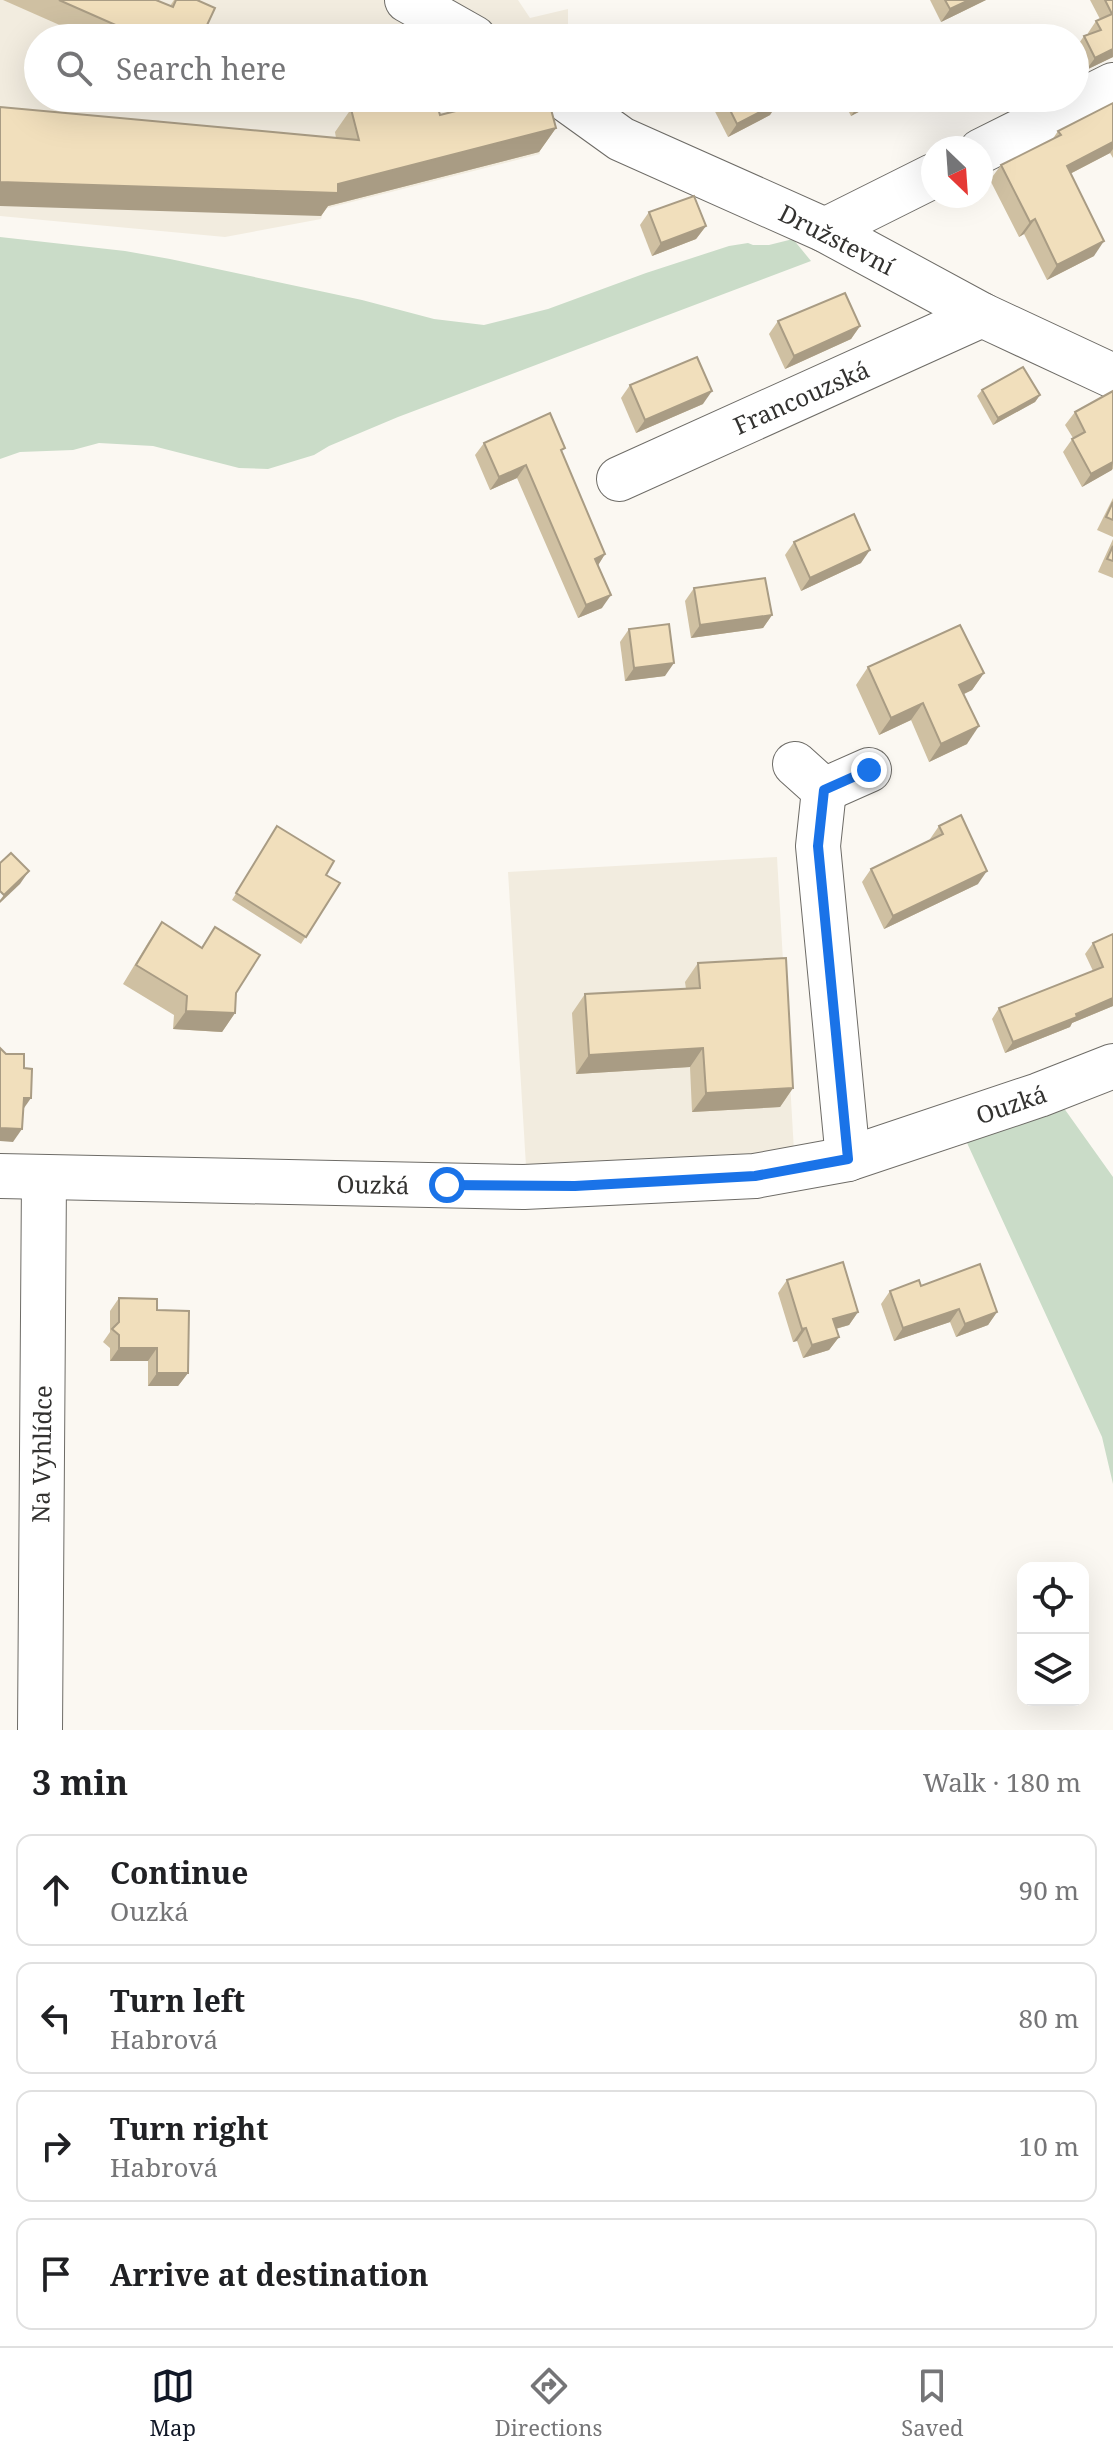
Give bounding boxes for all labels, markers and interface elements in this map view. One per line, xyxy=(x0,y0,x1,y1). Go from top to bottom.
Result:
search box xyxy=(24,24,1089,112)
icon: search xyxy=(52,46,96,90)
text: Search here xyxy=(116,48,286,89)
north arrow xyxy=(921,136,993,208)
street label: Družstevní xyxy=(774,196,901,282)
street label: Francouzská xyxy=(728,352,874,442)
route end xyxy=(851,752,887,788)
street label: Ouzká xyxy=(971,1077,1051,1131)
street label: Ouzká xyxy=(336,1167,410,1201)
route start xyxy=(429,1167,465,1203)
street label: Na Vyhlídce xyxy=(23,1385,59,1523)
map controls xyxy=(1017,1562,1089,1706)
button: locate xyxy=(1017,1562,1089,1634)
button: layers xyxy=(1017,1634,1089,1706)
text: 3 min xyxy=(32,1759,128,1805)
text: Walk · 180 m xyxy=(923,1764,1081,1800)
text: Continue xyxy=(110,1852,248,1893)
icon: ahead xyxy=(34,1868,78,1912)
text: 90 m xyxy=(1019,1872,1079,1908)
text: Ouzká xyxy=(110,1893,189,1929)
text: Turn left xyxy=(110,1980,245,2021)
icon: left xyxy=(34,1996,78,2040)
text: 80 m xyxy=(1019,2000,1079,2036)
text: Habrová xyxy=(110,2021,218,2057)
text: Turn right xyxy=(110,2108,268,2149)
icon: right xyxy=(34,2124,78,2168)
text: 10 m xyxy=(1019,2128,1079,2164)
text: Habrová xyxy=(110,2149,218,2185)
icon: arrive xyxy=(34,2252,78,2296)
text: Arrive at destination xyxy=(110,2254,429,2295)
tab: Map xyxy=(149,2364,196,2442)
tab: Directions xyxy=(495,2364,602,2442)
tab: Saved xyxy=(901,2364,964,2442)

